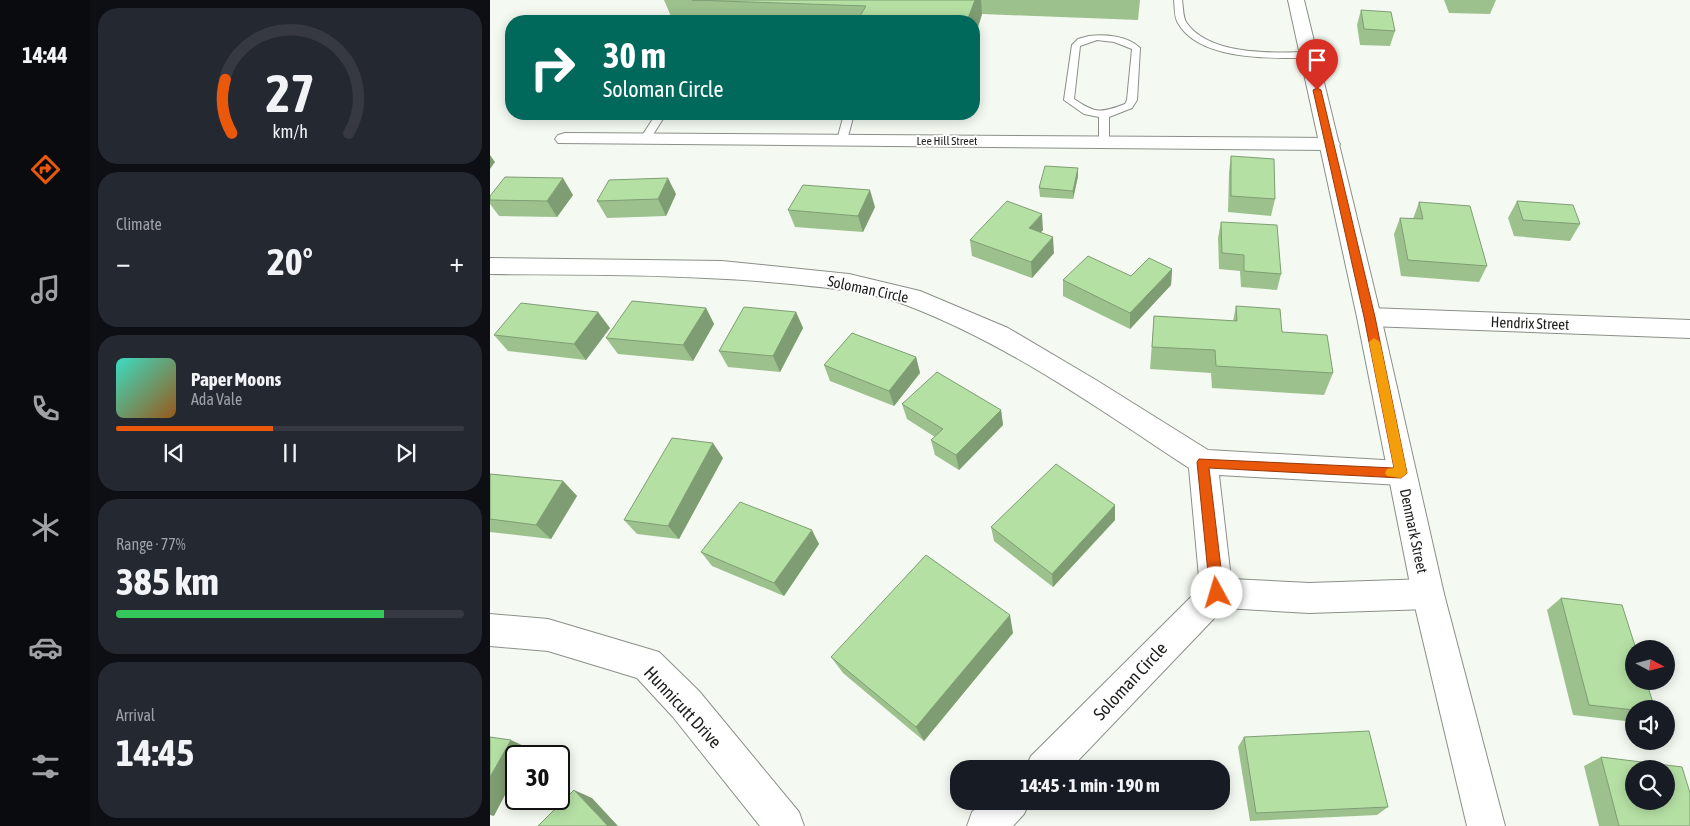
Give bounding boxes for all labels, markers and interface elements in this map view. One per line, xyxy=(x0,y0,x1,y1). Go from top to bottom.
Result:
icon: right xyxy=(520,35,585,100)
text: 30 m xyxy=(603,35,666,75)
pin xyxy=(1296,39,1338,90)
text: 14:44 xyxy=(22,42,68,68)
icon: arrive xyxy=(1303,46,1331,74)
text: 27 xyxy=(266,63,314,123)
text: Soloman Circle xyxy=(603,76,723,102)
text: km/h xyxy=(272,121,308,142)
street label: Lee Hill Street xyxy=(916,134,978,148)
icon: directions xyxy=(28,152,63,187)
text: Climate xyxy=(116,215,162,233)
text: 20° xyxy=(267,240,313,283)
text: − xyxy=(116,246,131,278)
text: + xyxy=(449,246,464,278)
icon: music xyxy=(28,272,63,307)
street label: Soloman Circle xyxy=(826,272,910,306)
street label: Hendrix Street xyxy=(1490,313,1570,333)
text: Paper Moons xyxy=(191,368,281,390)
text: Ada Vale xyxy=(191,390,242,408)
icon: phone xyxy=(28,391,63,426)
icon: previous xyxy=(160,439,188,467)
icon: pause xyxy=(276,439,304,467)
icon: next xyxy=(392,439,420,467)
street label: Denmark Street xyxy=(1397,487,1431,575)
icon: climate xyxy=(28,510,63,545)
text: Range · 77% xyxy=(116,535,186,553)
text: 385 km xyxy=(116,560,219,603)
position arrow xyxy=(1190,566,1242,618)
icon: car xyxy=(28,630,63,665)
street label: Soloman Circle xyxy=(1089,638,1171,724)
north arrow xyxy=(1625,640,1675,690)
map controls xyxy=(1625,640,1675,810)
street label: Hunnicutt Drive xyxy=(640,662,726,752)
button: sound xyxy=(1625,700,1675,750)
text: Arrival xyxy=(116,706,155,724)
text: 14:45 xyxy=(116,731,194,774)
speed limit sign: 30 xyxy=(505,745,570,810)
icon: filters xyxy=(28,749,63,784)
button: search xyxy=(1625,760,1675,810)
text: 14:45 · 1 min · 190 m xyxy=(1020,774,1160,796)

